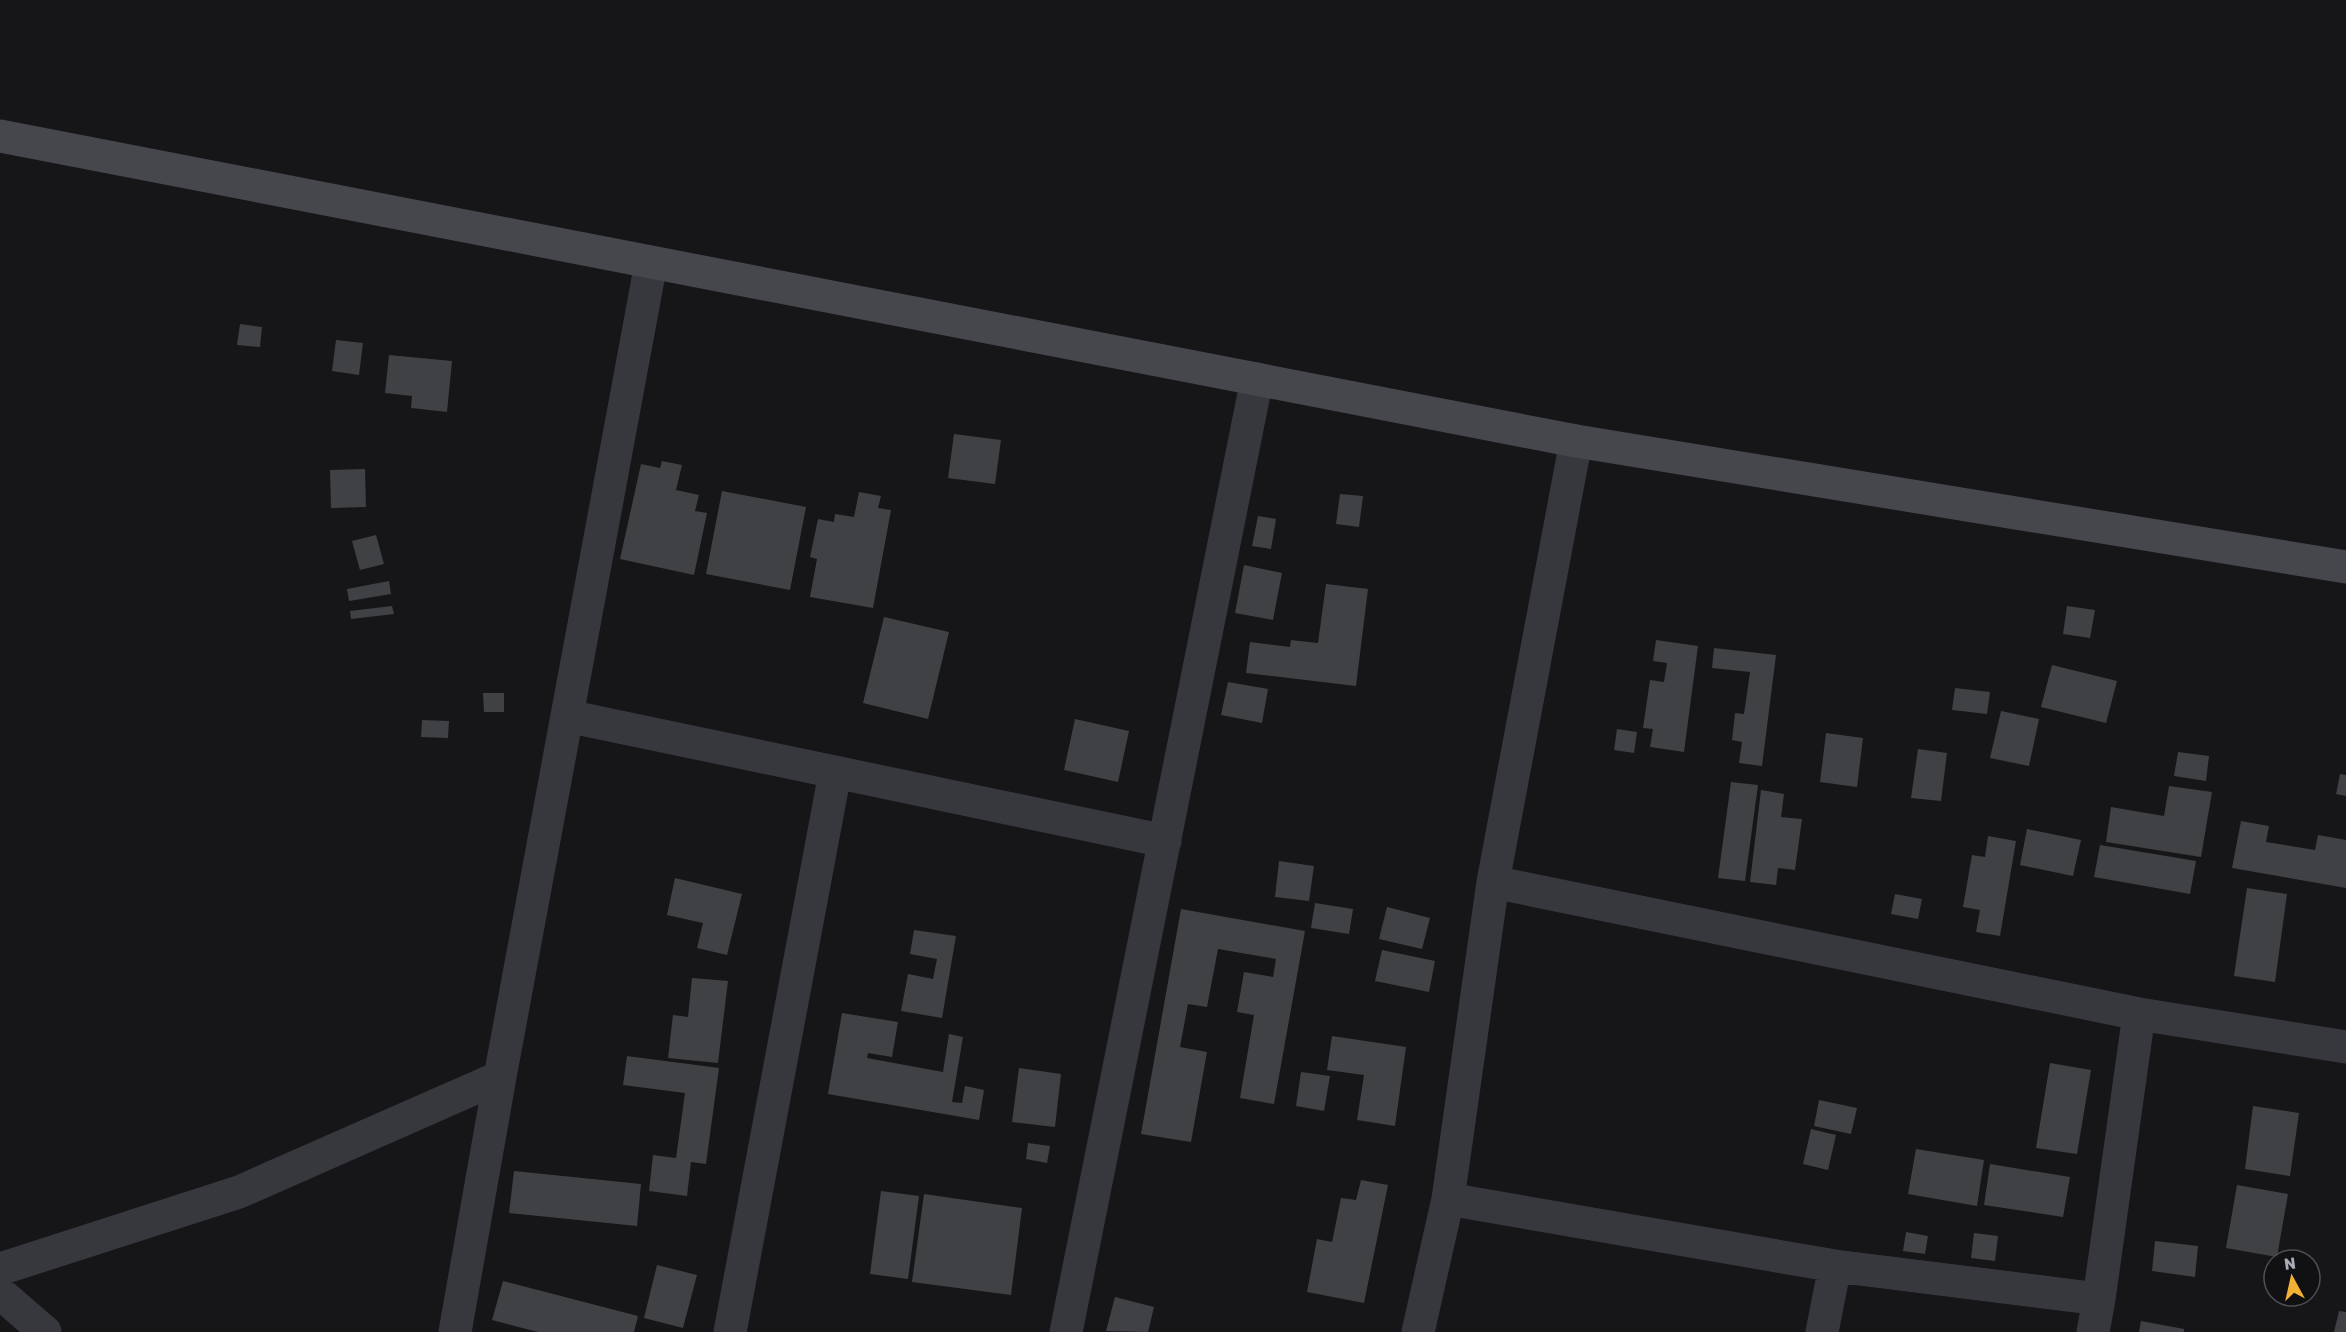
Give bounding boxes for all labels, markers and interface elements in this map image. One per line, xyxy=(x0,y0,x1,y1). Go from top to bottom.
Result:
north arrow xyxy=(2262,1248,2322,1308)
text: N xyxy=(2283,1253,2297,1274)

